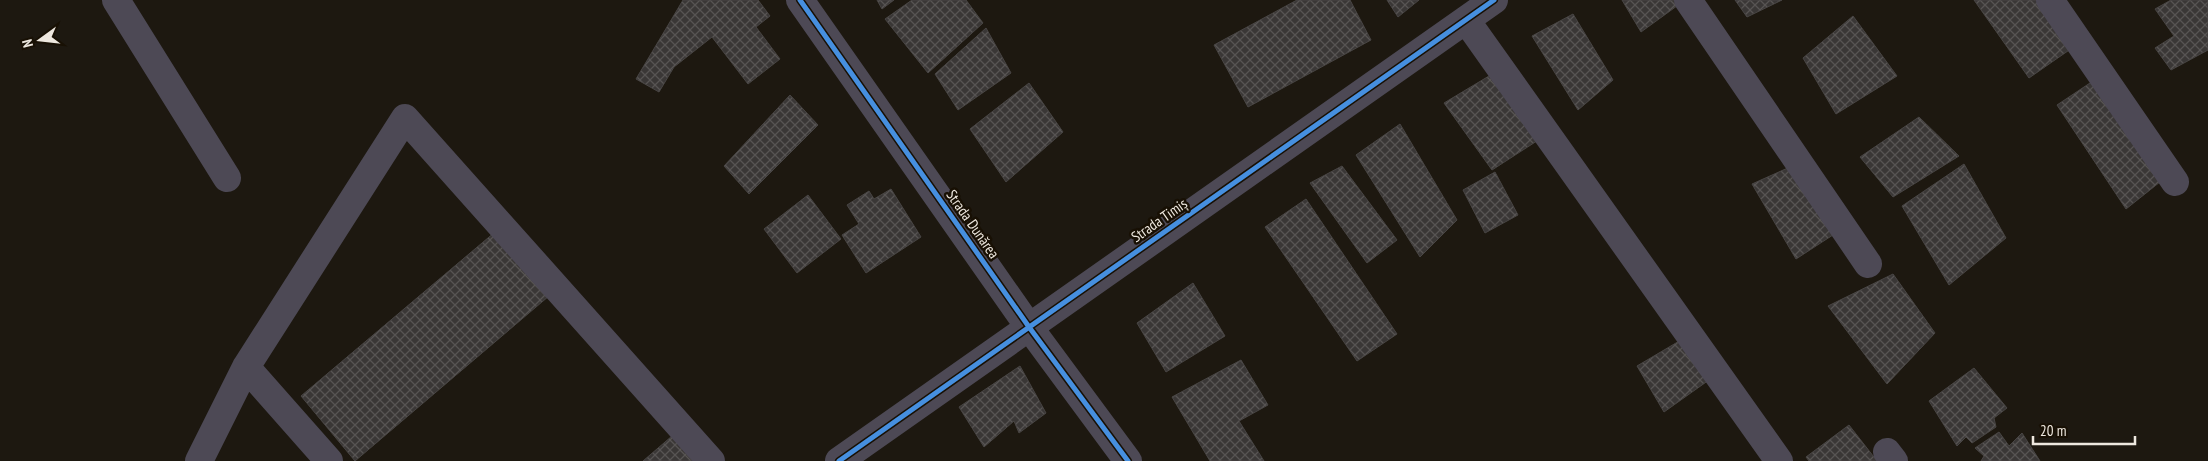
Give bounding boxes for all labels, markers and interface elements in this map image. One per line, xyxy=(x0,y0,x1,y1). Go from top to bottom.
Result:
north arrow xyxy=(15,15,65,65)
text: N xyxy=(18,37,37,49)
street label: Strada Dunărea xyxy=(942,186,1004,262)
street label: Strada Timiș xyxy=(1127,194,1191,246)
scale bar xyxy=(2033,414,2136,446)
text: 20 m xyxy=(2040,421,2066,440)

